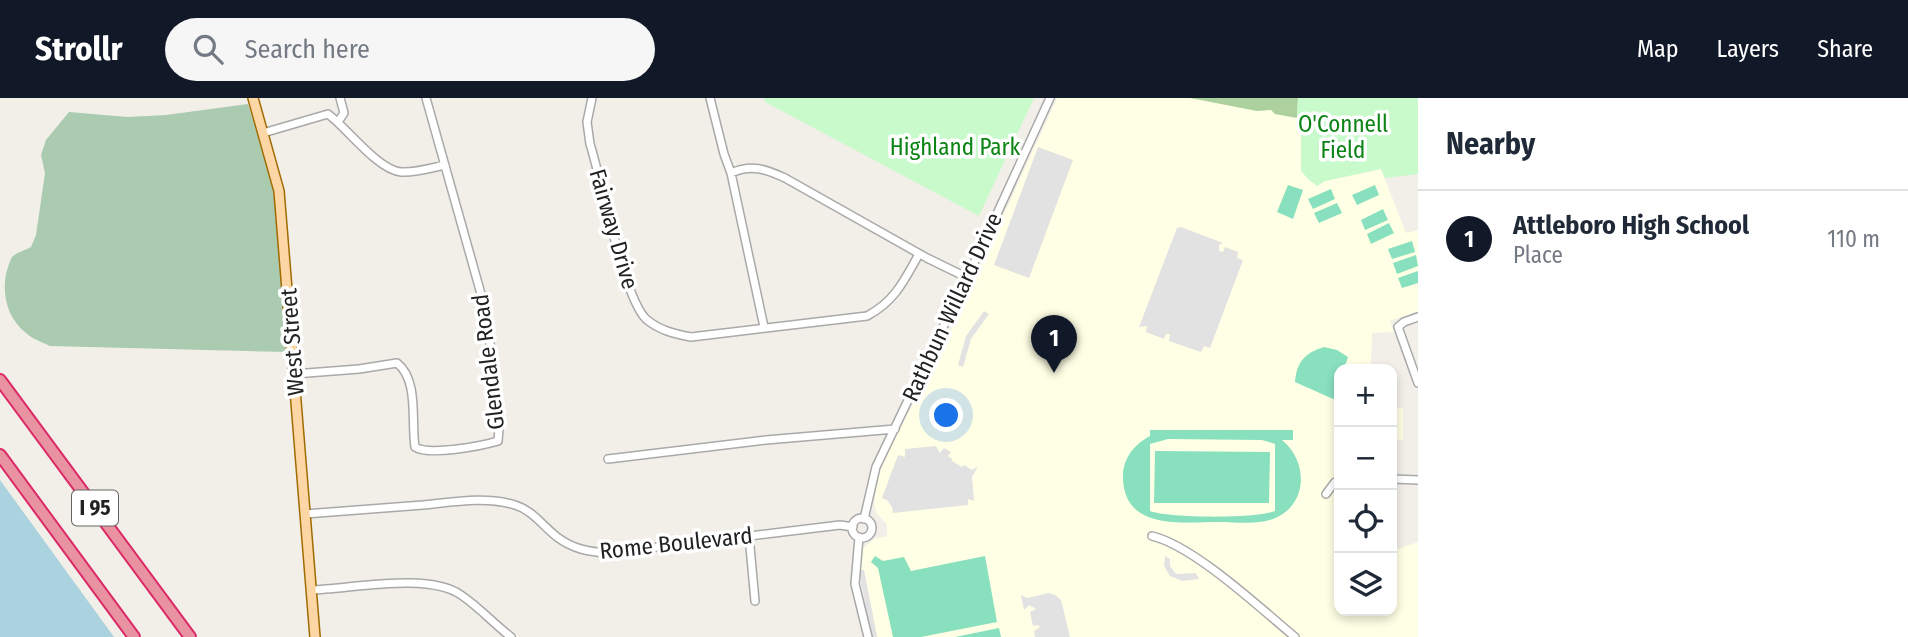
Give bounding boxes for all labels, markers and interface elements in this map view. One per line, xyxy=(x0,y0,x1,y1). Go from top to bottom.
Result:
search box xyxy=(165,18,655,81)
text: Strollr xyxy=(35,29,123,69)
icon: search xyxy=(189,30,227,68)
text: Search here xyxy=(245,34,370,65)
text: Map xyxy=(1637,35,1679,63)
text: Layers xyxy=(1717,35,1779,63)
text: Share xyxy=(1817,35,1873,63)
park label: O'Connell Field xyxy=(1298,110,1388,164)
text: Nearby xyxy=(1446,126,1535,162)
park label: Highland Park xyxy=(890,133,1021,161)
street label: Fairway Drive xyxy=(583,166,645,292)
street label: Rathbun Willard Drive xyxy=(896,208,1008,406)
text: Attleboro High School xyxy=(1513,210,1749,241)
text: 1 xyxy=(1464,225,1474,253)
text: 110 m xyxy=(1827,225,1880,253)
text: Place xyxy=(1513,241,1563,269)
street label: West Street xyxy=(274,287,310,397)
street label: Glendale Road xyxy=(466,293,510,431)
pin: 1 xyxy=(1031,315,1077,373)
map controls xyxy=(1334,364,1397,616)
button: + xyxy=(1334,364,1397,427)
your location xyxy=(929,398,963,432)
button: − xyxy=(1334,427,1397,490)
road number: I 95 xyxy=(72,490,118,526)
button: locate xyxy=(1334,490,1397,553)
street label: Rome Boulevard xyxy=(598,521,754,565)
button: layers xyxy=(1334,553,1397,616)

